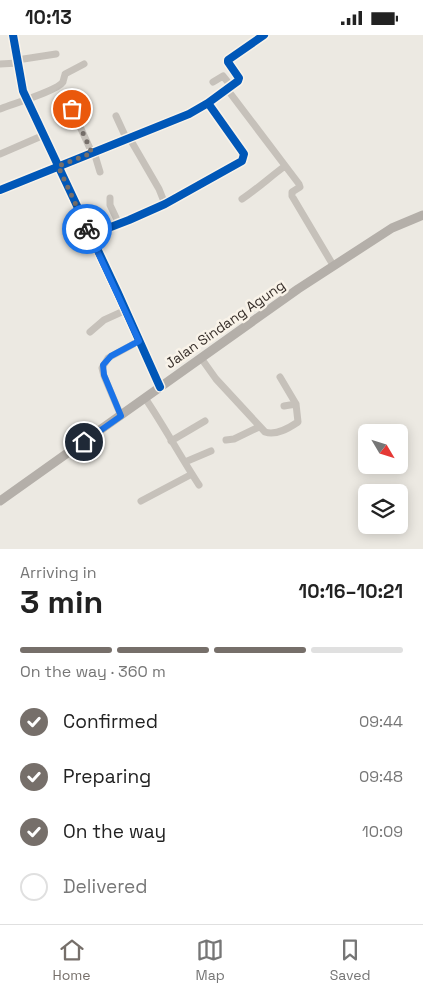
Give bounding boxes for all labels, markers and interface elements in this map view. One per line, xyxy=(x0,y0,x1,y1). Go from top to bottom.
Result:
text: 10:13 xyxy=(25,5,72,30)
pin xyxy=(51,88,93,130)
icon: bag xyxy=(58,95,86,123)
courier xyxy=(62,204,112,254)
icon: bike xyxy=(73,215,101,243)
street label: Jalan Sindang Agung xyxy=(162,276,288,372)
pin xyxy=(63,421,105,463)
north arrow xyxy=(358,424,408,474)
map controls xyxy=(358,424,408,534)
icon: home xyxy=(70,428,98,456)
button: layers xyxy=(358,484,408,534)
text: Arriving in xyxy=(20,562,97,583)
text: 10:16–10:21 xyxy=(299,579,403,604)
text: 3 min xyxy=(20,582,103,622)
text: On the way · 360 m xyxy=(20,661,166,682)
icon: check xyxy=(20,708,48,736)
text: Confirmed xyxy=(63,709,158,734)
text: 09:44 xyxy=(359,711,403,732)
icon: check xyxy=(20,763,48,791)
text: Preparing xyxy=(63,764,151,789)
text: 09:48 xyxy=(359,766,403,787)
icon: check xyxy=(20,818,48,846)
text: On the way xyxy=(63,819,166,844)
text: 10:09 xyxy=(362,821,403,842)
text: Delivered xyxy=(63,874,148,899)
tab: Home xyxy=(52,936,91,984)
tab: Map xyxy=(196,936,225,984)
tab: Saved xyxy=(330,936,371,984)

